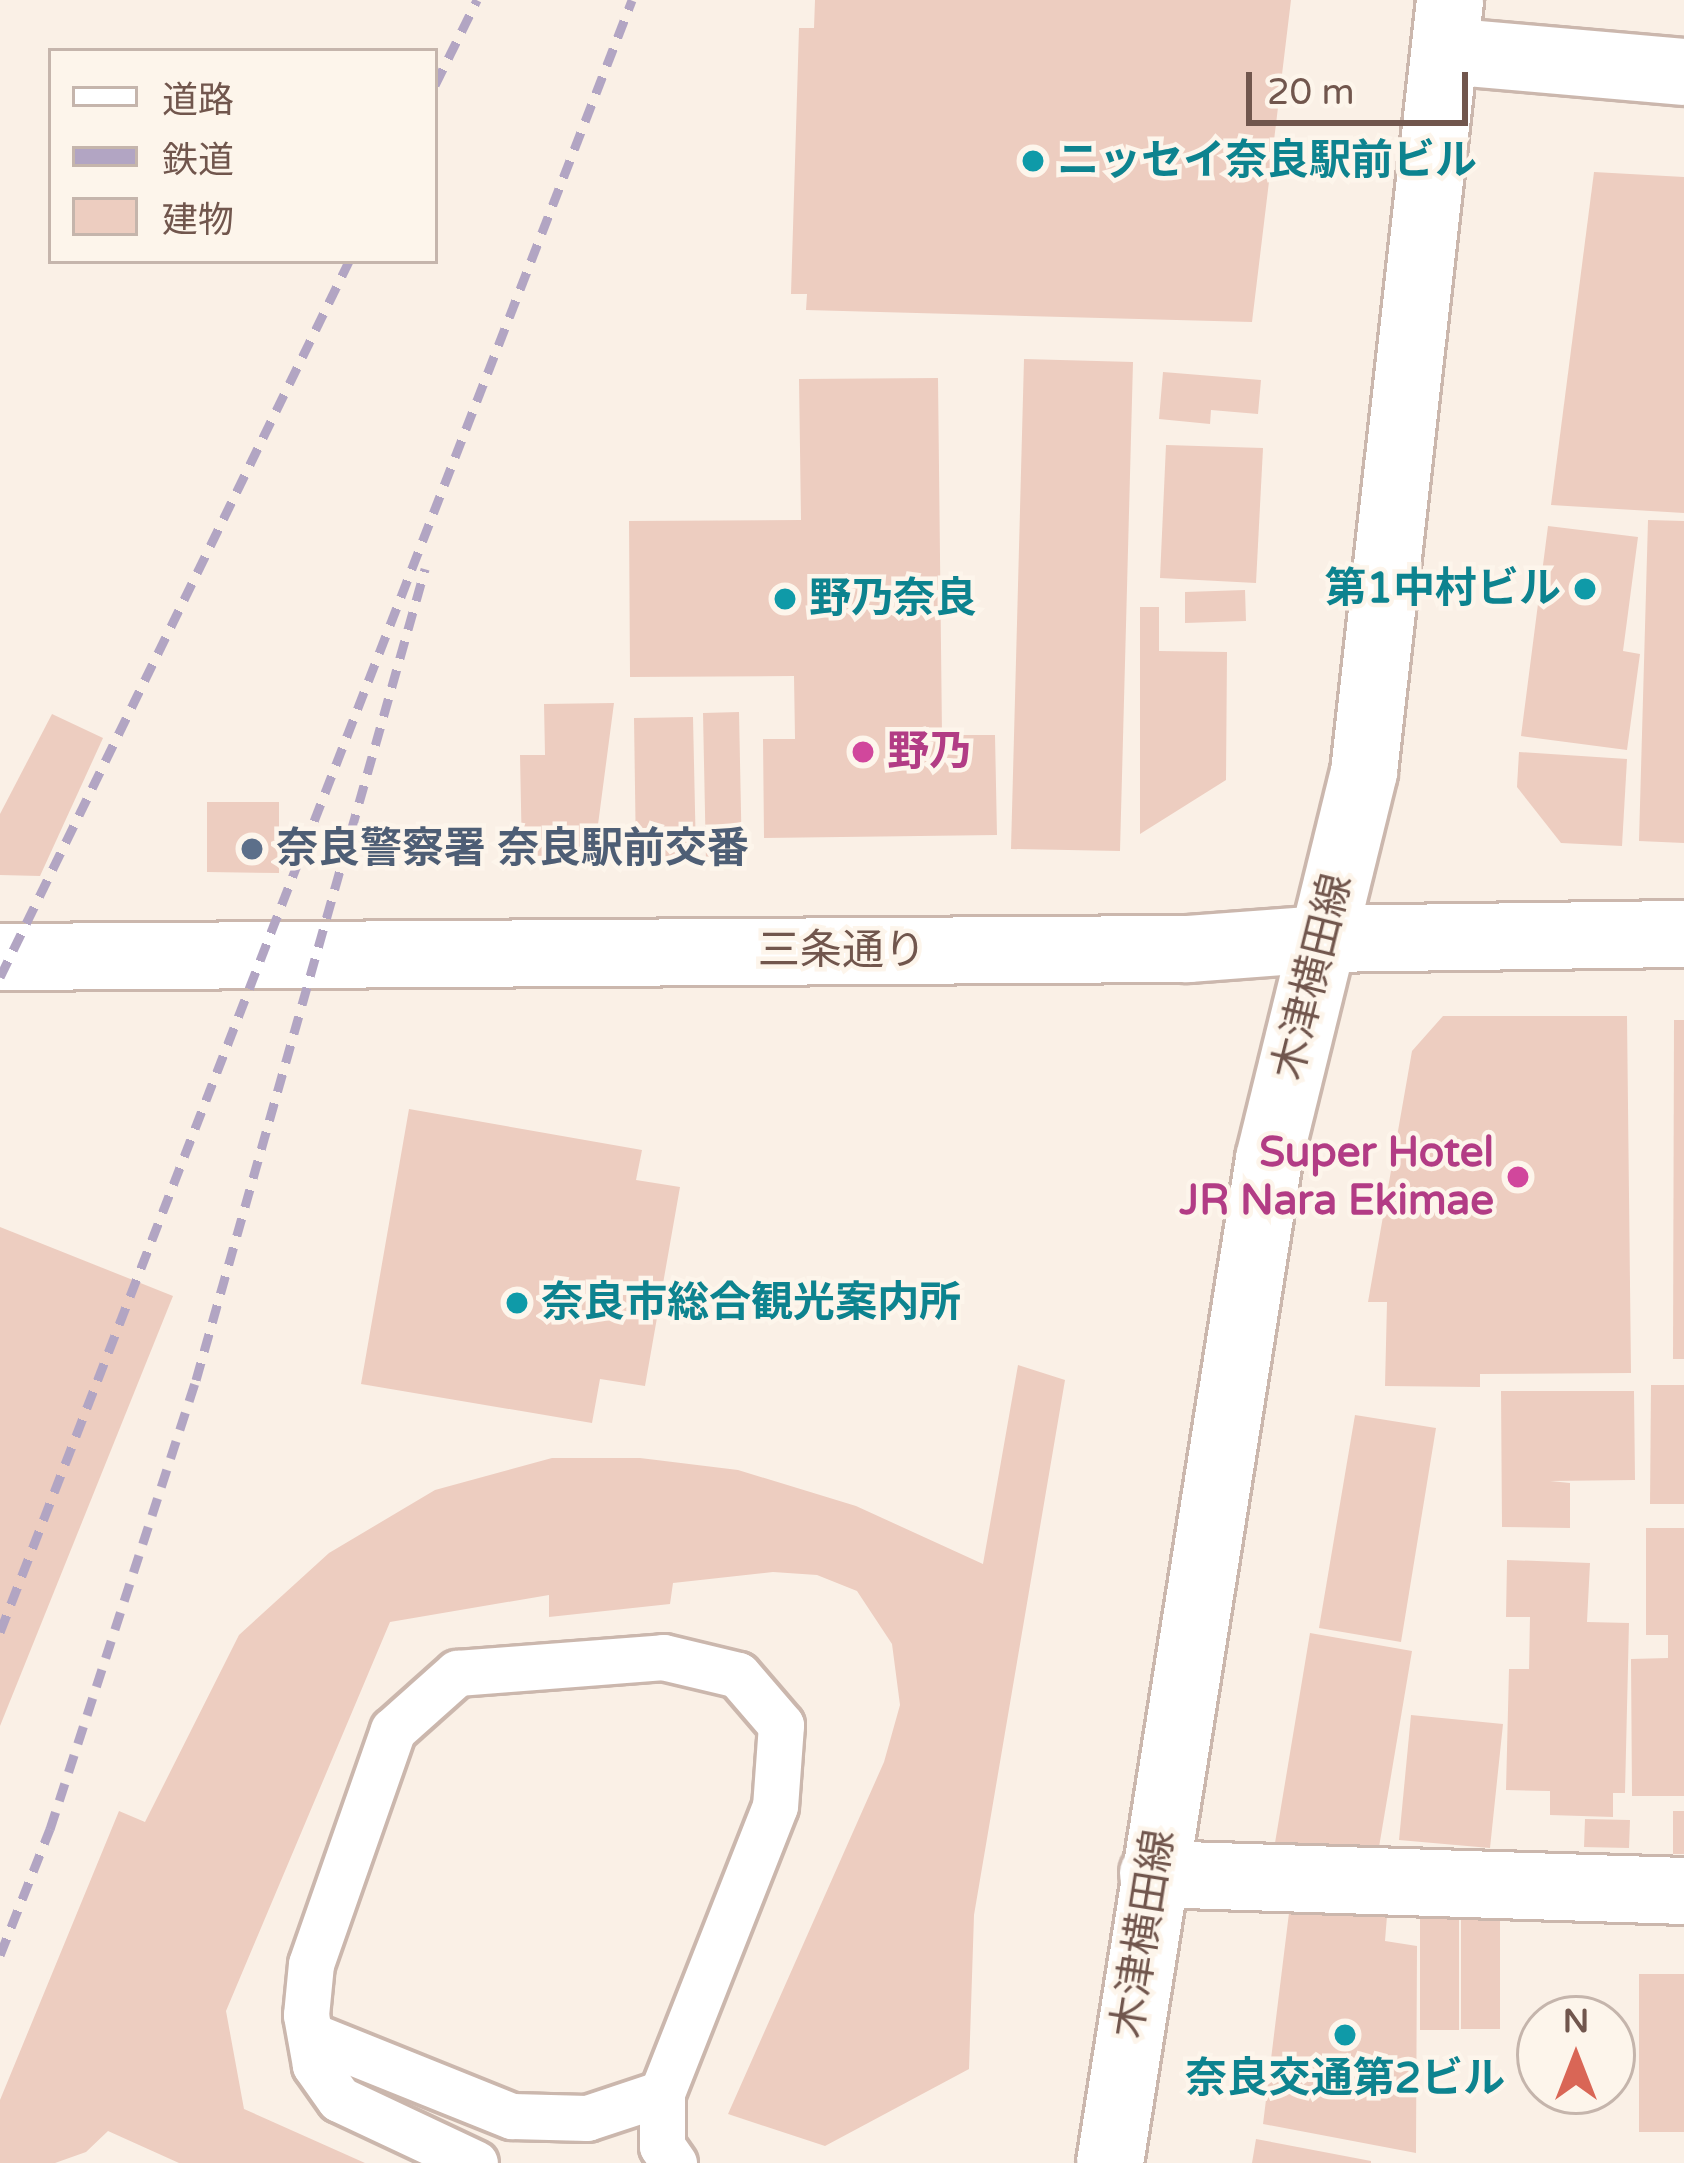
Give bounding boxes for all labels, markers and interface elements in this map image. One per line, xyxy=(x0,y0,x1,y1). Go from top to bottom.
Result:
legend xyxy=(48,48,438,264)
scale bar xyxy=(1252,48,1474,122)
text: 20 m xyxy=(1267,71,1355,114)
text: 道路 xyxy=(162,79,234,122)
place label: ニッセイ奈良駅前ビル xyxy=(1057,136,1477,186)
text: 鉄道 xyxy=(162,139,234,182)
marker: ニッセイ奈良駅前ビル xyxy=(1020,148,1046,174)
text: 建物 xyxy=(162,199,234,242)
place label: 第1中村ビル xyxy=(1325,564,1561,614)
place label: 野乃奈良 xyxy=(809,574,977,624)
marker: 第1中村ビル xyxy=(1572,576,1598,602)
marker: 野乃奈良 xyxy=(772,586,798,612)
place label: 野乃 xyxy=(887,727,971,777)
marker: 野乃 xyxy=(850,739,876,765)
place label: 奈良警察署 奈良駅前交番 xyxy=(276,824,749,874)
marker: 奈良警察署 奈良駅前交番 xyxy=(239,836,265,862)
street label: 木津横田線 xyxy=(1263,869,1363,1085)
street label: 三条通り xyxy=(758,926,926,976)
place label: Super Hotel JR Nara Ekimae xyxy=(1180,1128,1494,1226)
marker: Super Hotel JR Nara Ekimae xyxy=(1505,1164,1531,1190)
place label: 奈良市総合観光案内所 xyxy=(541,1278,961,1328)
marker: 奈良市総合観光案内所 xyxy=(504,1290,530,1316)
street label: 木津横田線 xyxy=(1103,1826,1185,2042)
north arrow xyxy=(1516,1995,1636,2115)
text: N xyxy=(1563,2002,1589,2041)
marker: 奈良交通第2ビル xyxy=(1332,2022,1358,2048)
place label: 奈良交通第2ビル xyxy=(1185,2054,1505,2104)

